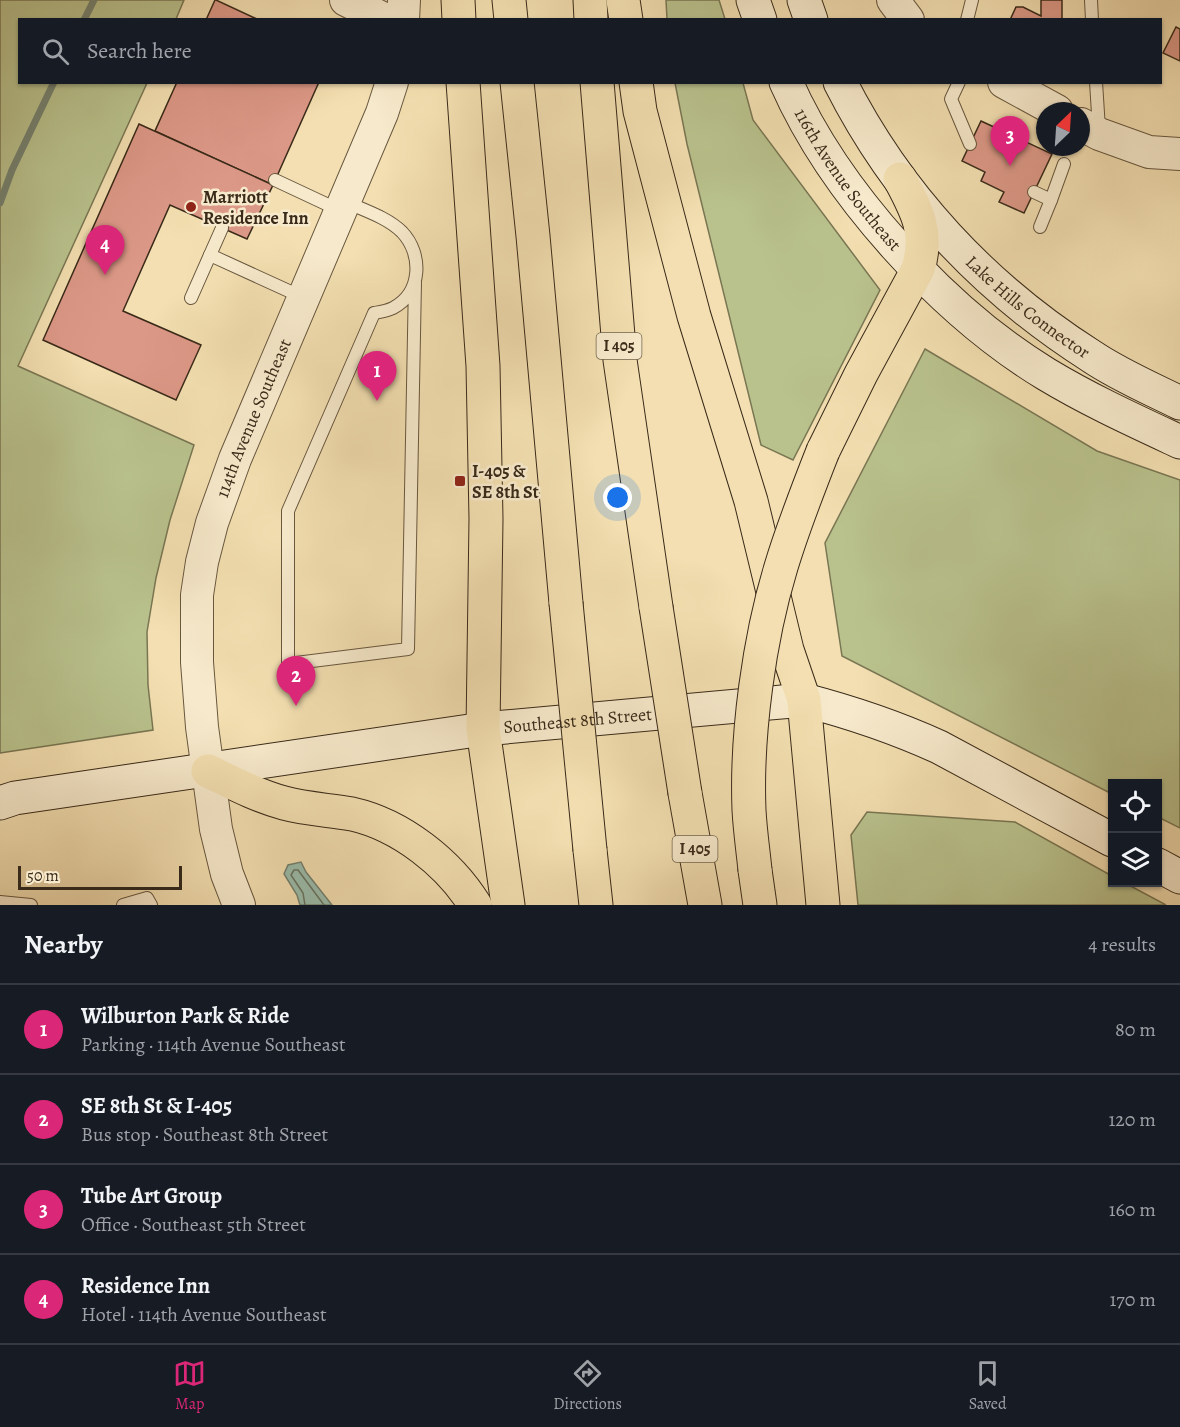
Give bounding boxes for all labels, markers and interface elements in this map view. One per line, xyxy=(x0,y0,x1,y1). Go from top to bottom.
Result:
search box xyxy=(18,18,1162,84)
icon: search xyxy=(39,35,72,68)
text: Search here xyxy=(87,36,192,66)
north arrow xyxy=(1036,102,1090,156)
street label: 116th Avenue Southeast xyxy=(789,104,907,256)
pin: 3 xyxy=(990,116,1030,166)
place label: Marriott Residence Inn xyxy=(203,185,309,230)
marker: Marriott Residence Inn xyxy=(184,200,198,214)
pin: 4 xyxy=(86,226,124,275)
street label: Lake Hills Connector xyxy=(960,250,1095,364)
road number: I 405 xyxy=(596,333,642,359)
street label: 114th Avenue Southeast xyxy=(210,335,297,501)
pin: 1 xyxy=(358,352,397,401)
place label: I-405 & SE 8th St xyxy=(472,459,539,504)
marker: I-405 & SE 8th St xyxy=(453,474,467,488)
your location xyxy=(603,483,632,512)
pin: 2 xyxy=(276,656,316,706)
street label: Southeast 8th Street xyxy=(502,702,653,739)
map controls xyxy=(1108,779,1162,887)
button: locate xyxy=(1108,779,1162,833)
button: layers xyxy=(1108,833,1162,887)
road number: I 405 xyxy=(672,836,718,862)
scale bar xyxy=(18,863,182,890)
text: 50 m xyxy=(27,865,59,887)
text: Nearby xyxy=(24,927,103,962)
text: 4 results xyxy=(1088,931,1156,958)
text: Wilburton Park & Ride xyxy=(81,1001,289,1031)
text: 1 xyxy=(40,1016,47,1043)
text: 80 m xyxy=(1115,1016,1156,1043)
text: Parking · 114th Avenue Southeast xyxy=(81,1031,346,1058)
text: SE 8th St & I-405 xyxy=(81,1091,232,1121)
text: 2 xyxy=(39,1106,48,1133)
text: 120 m xyxy=(1108,1106,1156,1133)
text: Bus stop · Southeast 8th Street xyxy=(81,1121,328,1148)
text: Tube Art Group xyxy=(81,1181,222,1211)
text: 3 xyxy=(39,1196,48,1223)
text: 160 m xyxy=(1109,1196,1156,1223)
text: Office · Southeast 5th Street xyxy=(81,1211,306,1238)
text: Residence Inn xyxy=(81,1271,210,1301)
text: 4 xyxy=(39,1286,48,1313)
text: 170 m xyxy=(1110,1286,1156,1313)
text: Hotel · 114th Avenue Southeast xyxy=(81,1301,327,1328)
tab: Map xyxy=(173,1357,206,1415)
tab: Directions xyxy=(553,1357,622,1415)
tab: Saved xyxy=(969,1357,1007,1415)

